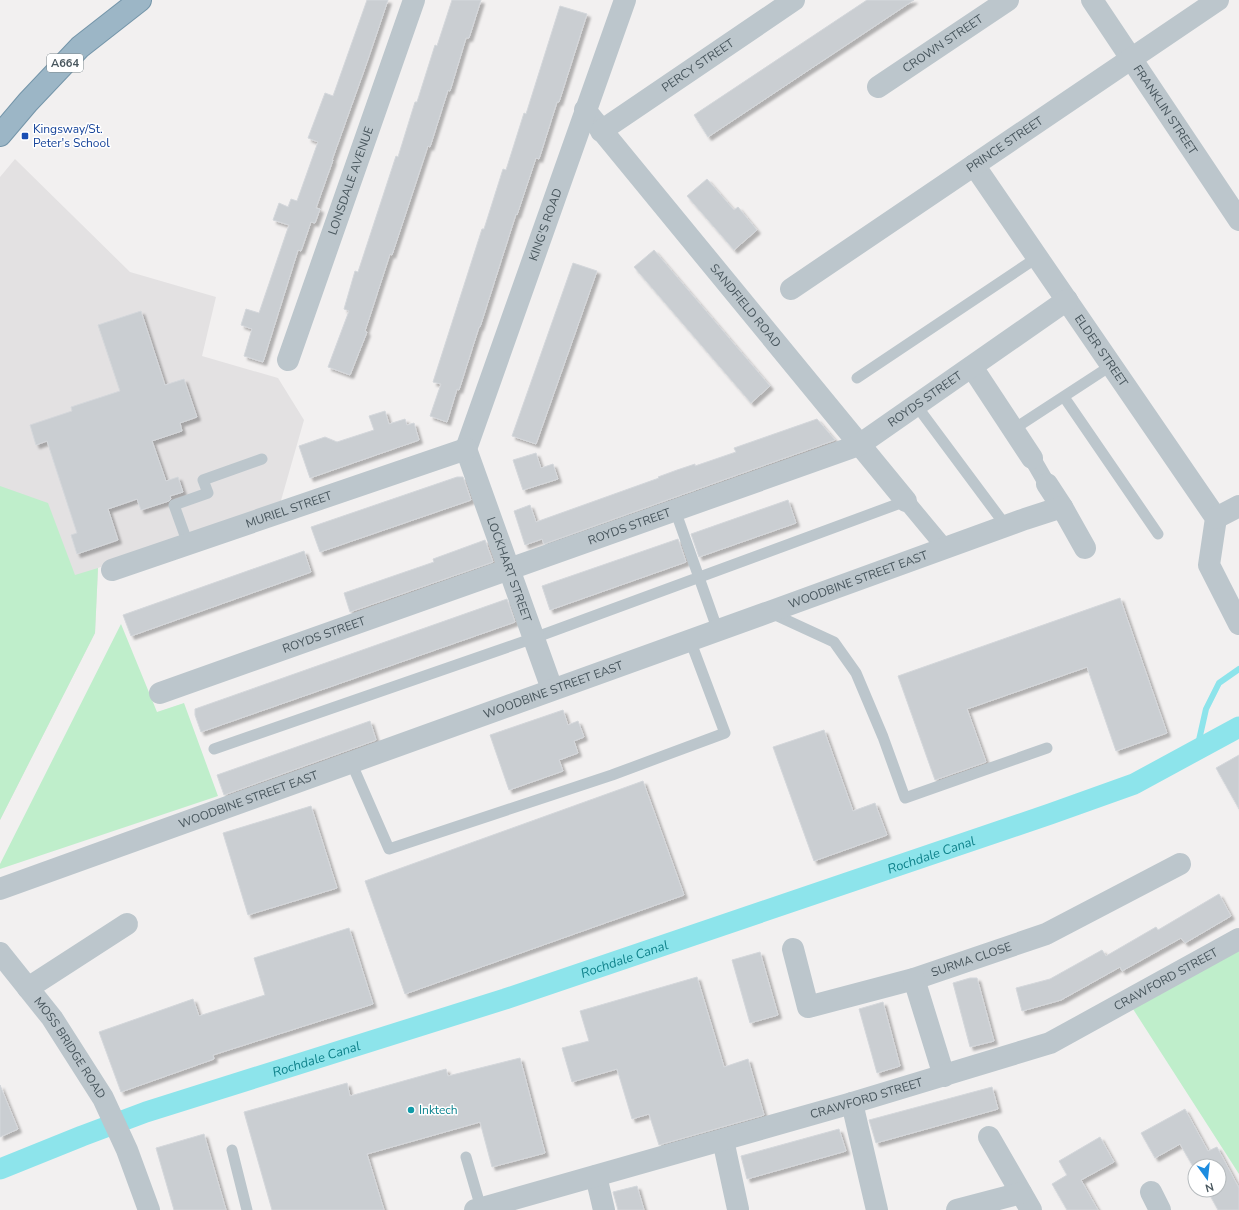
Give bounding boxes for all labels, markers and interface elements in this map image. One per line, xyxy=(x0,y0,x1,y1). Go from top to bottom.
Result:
street label: CROWN STREET xyxy=(899,10,987,76)
street label: PERCY STREET xyxy=(658,35,738,96)
road number: A664 xyxy=(47,54,83,72)
street label: FRANKLIN STREET xyxy=(1130,62,1202,158)
street label: PRINCE STREET xyxy=(963,112,1047,176)
place label: Kingsway/St. Peter's School xyxy=(33,121,110,151)
street label: LONSDALE AVENUE xyxy=(324,124,377,237)
marker: Kingsway/St. Peter's School xyxy=(20,131,30,141)
street label: KING'S ROAD xyxy=(525,186,566,263)
street label: SANDFIELD ROAD xyxy=(706,260,785,351)
street label: ELDER STREET xyxy=(1071,311,1132,390)
street label: ROYDS STREET xyxy=(885,367,966,430)
street label: MURIEL STREET xyxy=(244,487,335,532)
street label: ROYDS STREET xyxy=(586,504,674,549)
street label: LOCKHART STREET xyxy=(483,515,536,625)
street label: WOODBINE STREET EAST xyxy=(786,547,931,612)
street label: ROYDS STREET xyxy=(280,612,368,657)
street label: WOODBINE STREET EAST xyxy=(481,657,626,722)
street label: WOODBINE STREET EAST xyxy=(176,767,321,832)
water label: Rochdale Canal xyxy=(885,832,978,879)
water label: Rochdale Canal xyxy=(578,936,671,983)
street label: SURMA CLOSE xyxy=(929,938,1014,981)
street label: CRAWFORD STREET xyxy=(1111,944,1221,1014)
street label: MOSS BRIDGE ROAD xyxy=(30,994,109,1102)
water label: Rochdale Canal xyxy=(270,1037,363,1082)
street label: CRAWFORD STREET xyxy=(808,1074,925,1122)
place label: Inktech xyxy=(419,1102,458,1118)
marker: Inktech xyxy=(406,1105,416,1115)
north arrow xyxy=(1187,1158,1227,1198)
text: N xyxy=(1204,1179,1215,1195)

